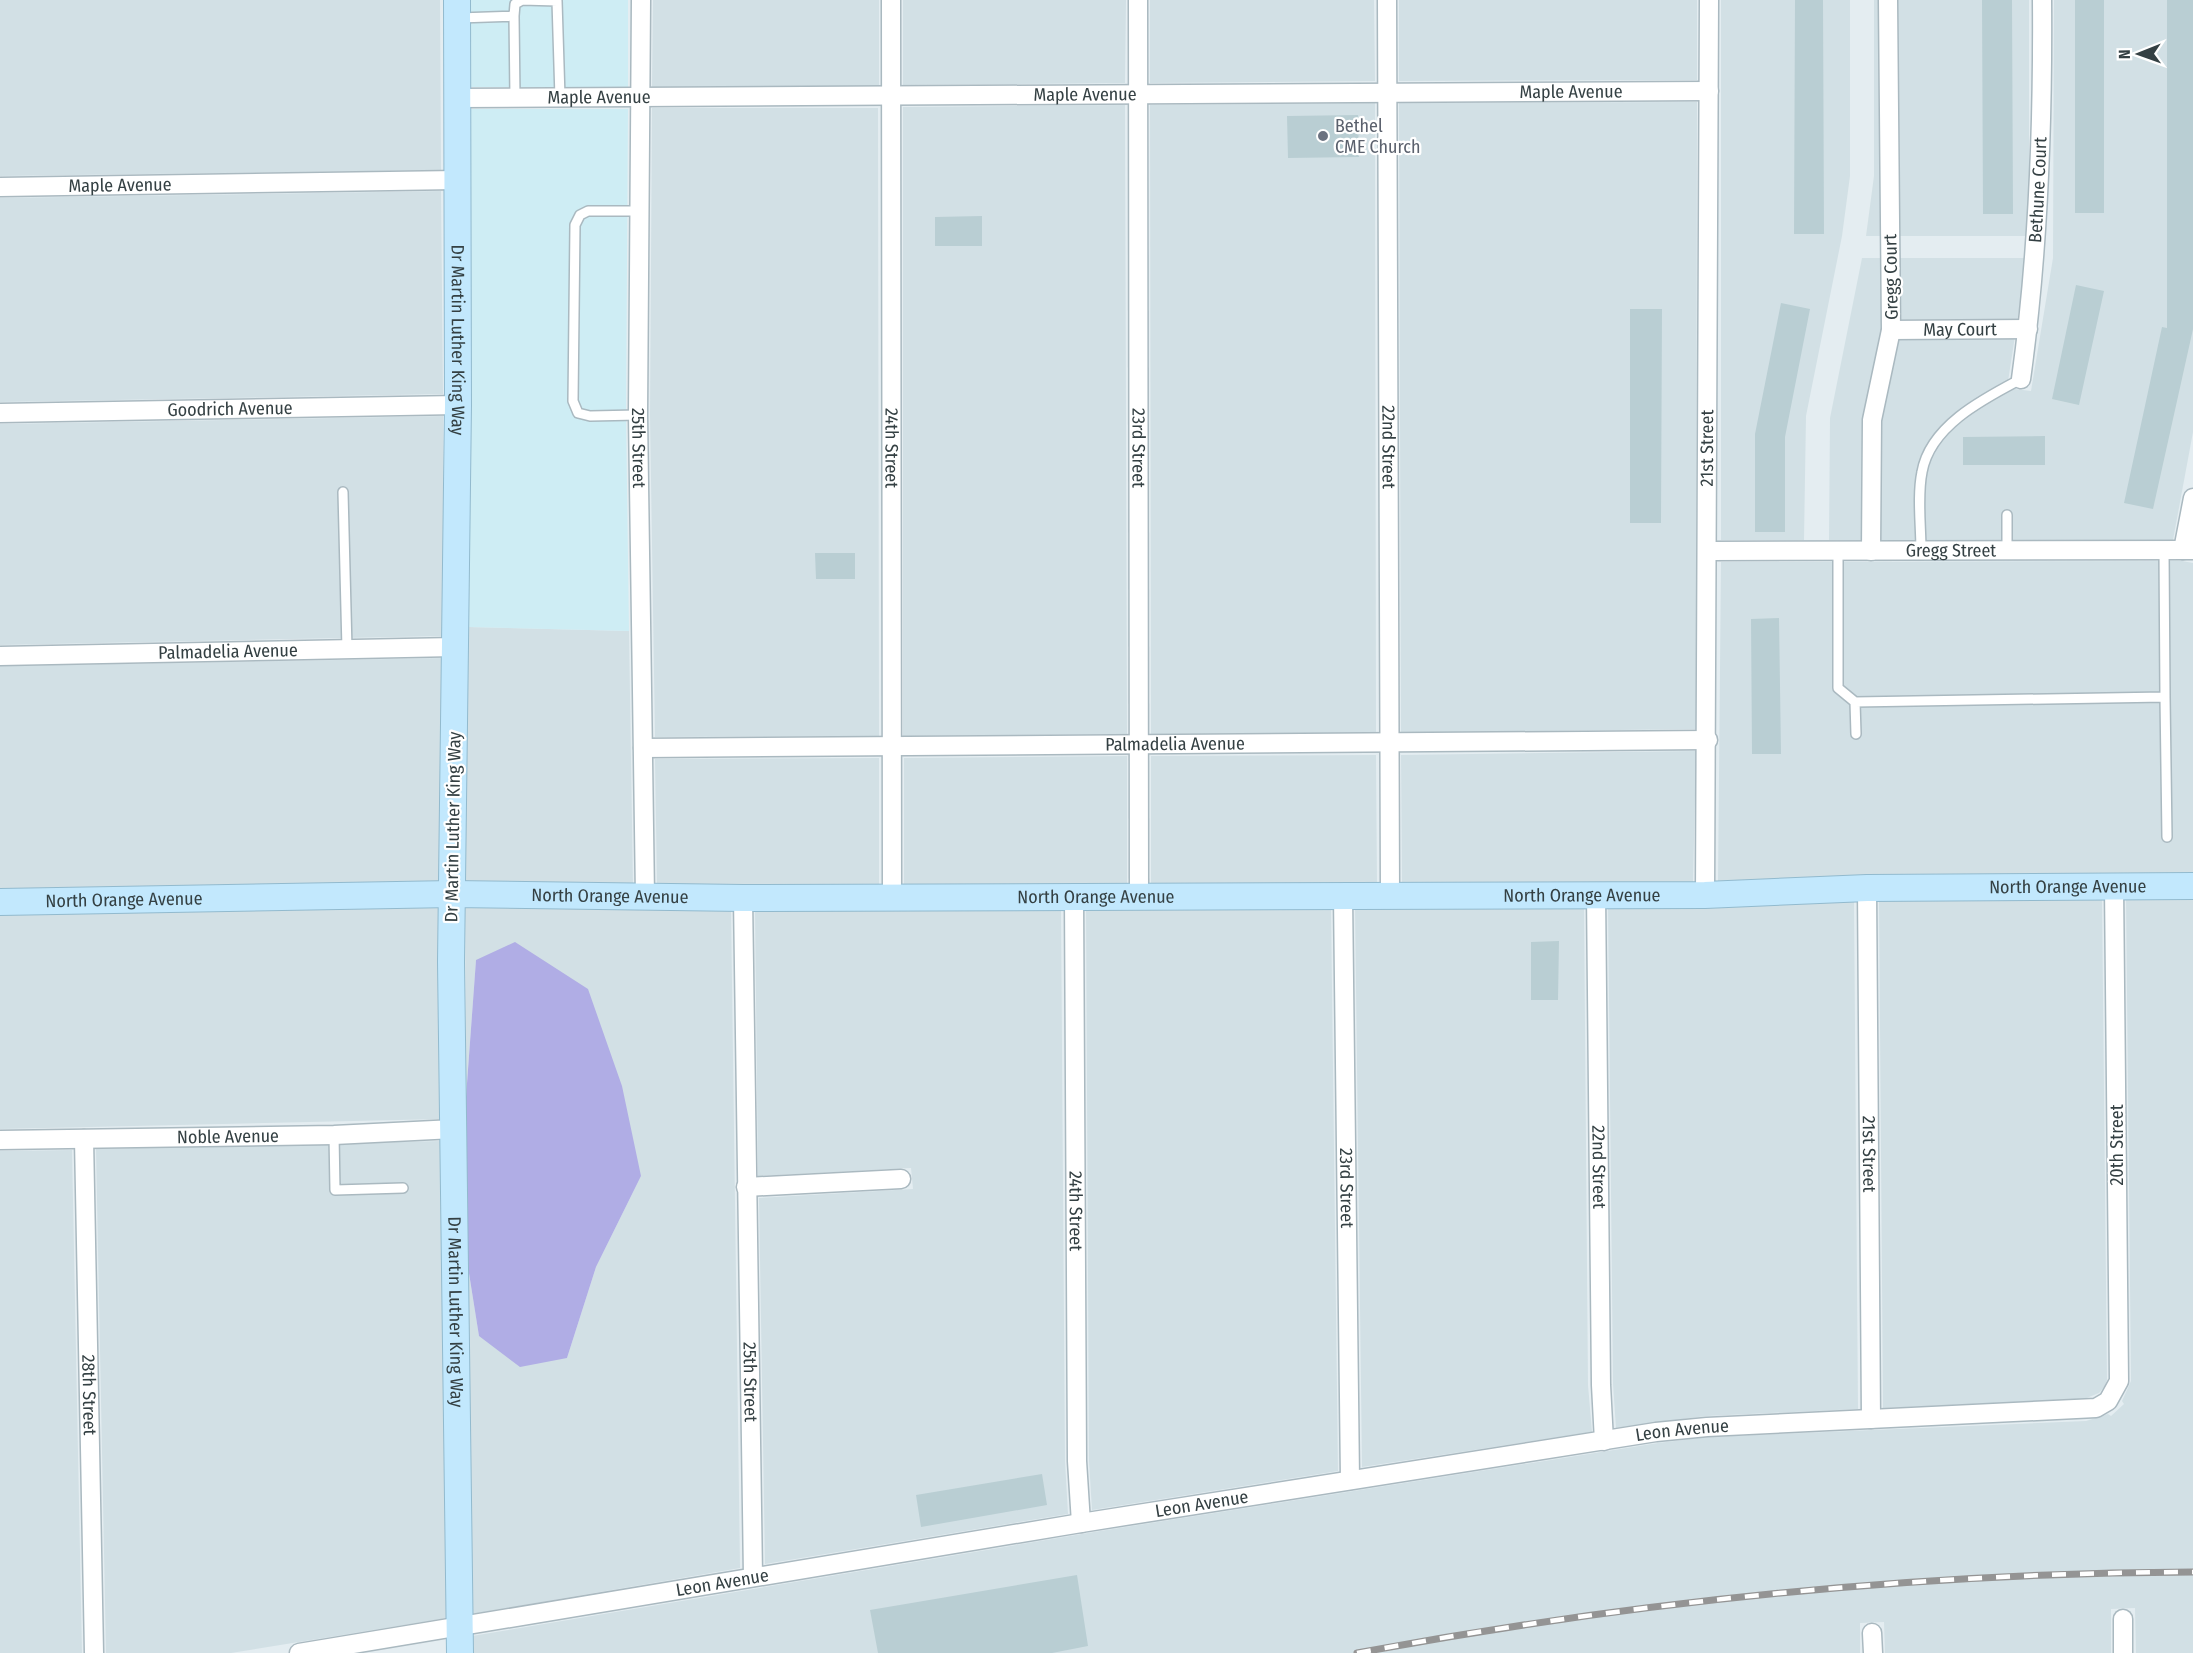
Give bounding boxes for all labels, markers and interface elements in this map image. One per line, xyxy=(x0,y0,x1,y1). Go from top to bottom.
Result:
north arrow xyxy=(2109,24,2169,84)
text: N xyxy=(2115,49,2134,59)
street label: Maple Avenue xyxy=(1519,80,1623,103)
street label: Maple Avenue xyxy=(1033,83,1137,106)
street label: Maple Avenue xyxy=(547,86,651,109)
place label: Bethel CME Church xyxy=(1335,115,1420,158)
marker: Bethel CME Church xyxy=(1316,129,1330,143)
street label: Bethune Court xyxy=(2024,136,2051,244)
street label: Maple Avenue xyxy=(68,173,172,197)
street label: Gregg Court xyxy=(1879,234,1903,320)
street label: Dr Martin Luther King Way xyxy=(447,245,469,436)
street label: May Court xyxy=(1923,318,1997,341)
street label: Goodrich Avenue xyxy=(167,397,293,421)
street label: 22nd Street xyxy=(1377,405,1400,489)
street label: 25th Street xyxy=(627,408,650,488)
street label: 24th Street xyxy=(880,408,903,488)
street label: 23rd Street xyxy=(1127,408,1150,488)
street label: 21st Street xyxy=(1696,409,1718,486)
street label: Gregg Street xyxy=(1906,539,1996,562)
street label: Palmadelia Avenue xyxy=(158,639,298,664)
street label: Dr Martin Luther King Way xyxy=(440,731,466,923)
street label: Palmadelia Avenue xyxy=(1105,732,1245,756)
street label: North Orange Avenue xyxy=(1989,875,2146,898)
street label: North Orange Avenue xyxy=(531,884,689,908)
street label: North Orange Avenue xyxy=(1503,884,1661,907)
street label: North Orange Avenue xyxy=(1017,886,1175,908)
street label: North Orange Avenue xyxy=(45,887,203,912)
street label: 20th Street xyxy=(2106,1104,2128,1186)
street label: 21st Street xyxy=(1858,1116,1880,1193)
street label: Noble Avenue xyxy=(177,1125,279,1148)
street label: 22nd Street xyxy=(1587,1125,1610,1209)
street label: 23rd Street xyxy=(1335,1148,1358,1228)
street label: 24th Street xyxy=(1064,1171,1087,1251)
street label: Dr Martin Luther King Way xyxy=(443,1216,468,1408)
street label: 25th Street xyxy=(739,1342,762,1422)
street label: 28th Street xyxy=(77,1354,101,1436)
street label: Leon Avenue xyxy=(1634,1415,1729,1446)
street label: Leon Avenue xyxy=(1154,1486,1250,1522)
street label: Leon Avenue xyxy=(674,1564,770,1601)

